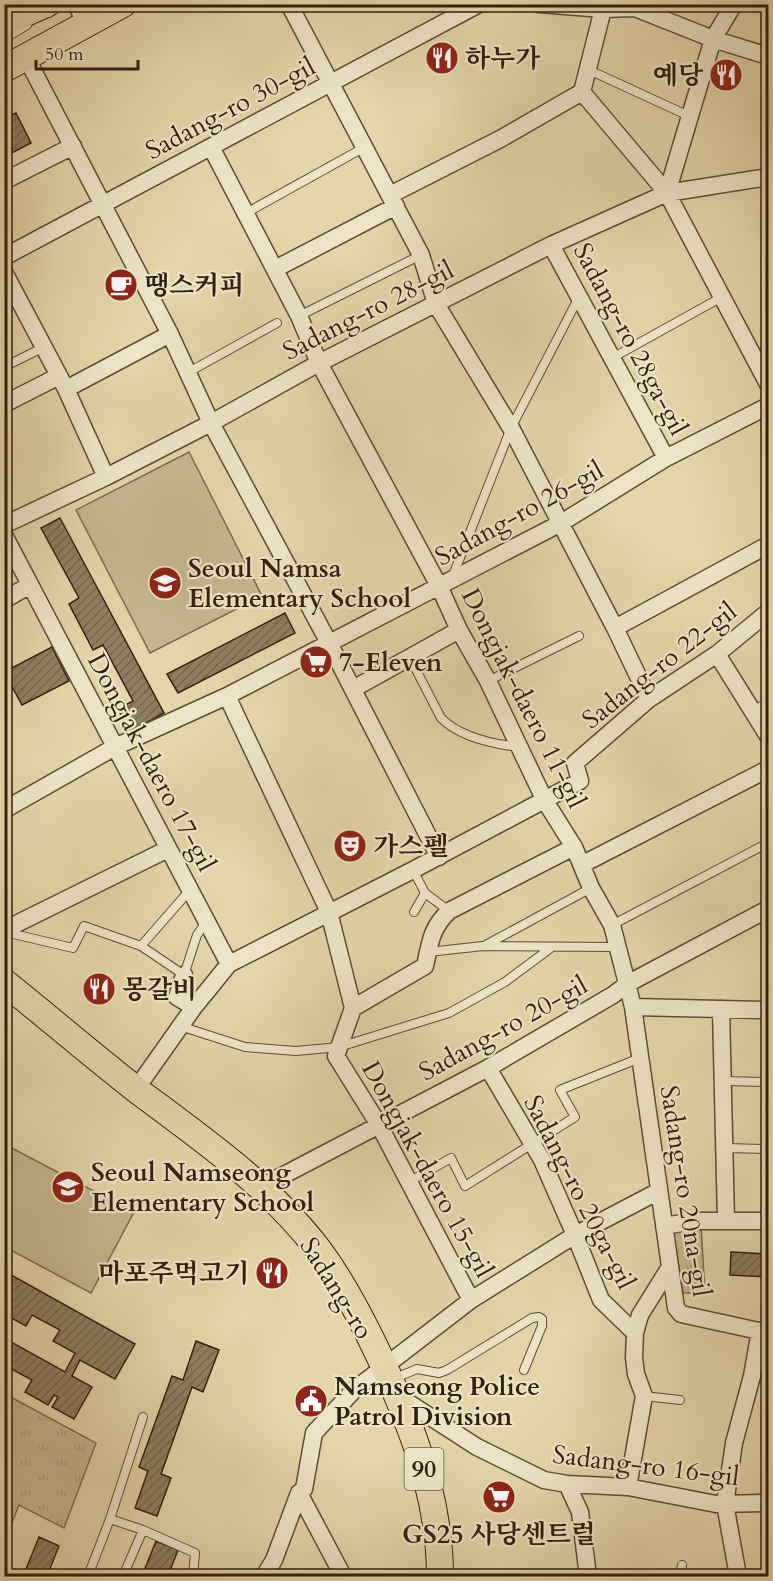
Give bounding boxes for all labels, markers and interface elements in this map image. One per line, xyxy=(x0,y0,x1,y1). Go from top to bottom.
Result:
scale bar xyxy=(36,33,138,71)
restaurant icon: 하누가 xyxy=(424,40,460,76)
place label: 하누가 xyxy=(465,41,541,76)
text: 50 m xyxy=(45,42,84,67)
street label: Sadang-ro 30-gil xyxy=(139,49,322,168)
restaurant icon: 예당 xyxy=(708,57,744,93)
place label: 예당 xyxy=(653,58,704,93)
street label: Sadang-ro 28ga-gil xyxy=(565,237,696,442)
street label: Sadang-ro 28-gil xyxy=(277,252,460,369)
cafe icon: 땡스커피 xyxy=(103,267,139,303)
place label: 땡스커피 xyxy=(144,268,244,303)
street label: Sadang-ro 26-gil xyxy=(429,452,610,574)
place label: Seoul Namsa Elementary School xyxy=(188,551,412,616)
school or university icon: Seoul Namsa Elementary School xyxy=(147,565,183,601)
street label: Dongjak-daero 11-gil xyxy=(453,582,594,815)
street label: Sadang-ro 22-gil xyxy=(575,594,744,737)
supermarket icon: 7-Eleven xyxy=(298,644,334,680)
place label: 7-Eleven xyxy=(339,645,443,680)
street label: Dongjak-daero 17-gil xyxy=(79,647,224,878)
theatre icon: 가스펠 xyxy=(332,828,368,864)
place label: 가스펠 xyxy=(373,829,448,864)
street label: Sadang-ro 20-gil xyxy=(413,967,594,1089)
restaurant icon: 몽갈비 xyxy=(81,971,117,1007)
place label: 몽갈비 xyxy=(122,972,197,1007)
street label: Dongjak-daero 15-gil xyxy=(353,1055,502,1284)
street label: Sadang-ro 20na-gil xyxy=(652,1083,720,1300)
street label: Sadang-ro 20ga-gil xyxy=(516,1089,644,1296)
place label: Seoul Namseong Elementary School xyxy=(91,1155,315,1220)
school or university icon: Seoul Namseong Elementary School xyxy=(50,1169,86,1205)
street label: Sadang-ro xyxy=(292,1231,382,1346)
restaurant icon: 마포주먹고기 xyxy=(254,1255,290,1291)
place label: 마포주먹고기 xyxy=(98,1256,249,1291)
place label: Namseong Police Patrol Division xyxy=(334,1369,540,1434)
public building icon: Namseong Police Patrol Division xyxy=(293,1383,329,1419)
street label: Sadang-ro 16-gil xyxy=(551,1437,742,1494)
road number: 90 xyxy=(404,1448,444,1490)
supermarket icon: GS25 사당센트럴 xyxy=(481,1479,517,1515)
place label: GS25 사당센트럴 xyxy=(402,1517,596,1552)

